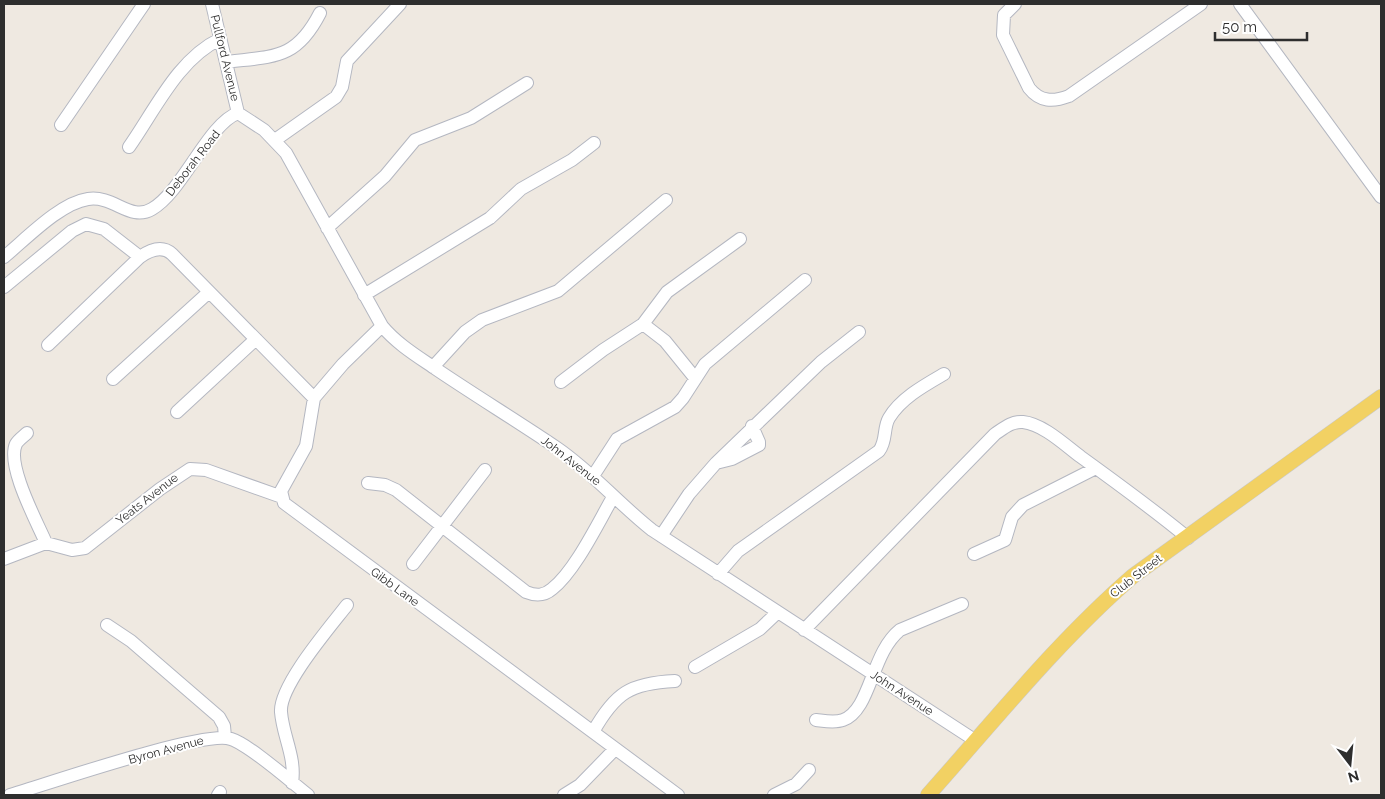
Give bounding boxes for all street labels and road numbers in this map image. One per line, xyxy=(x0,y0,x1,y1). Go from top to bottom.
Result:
street label: Pullford Avenue xyxy=(208,13,242,103)
street label: Deborah Road xyxy=(163,127,223,199)
street label: John Avenue xyxy=(538,433,604,489)
street label: Yeats Avenue xyxy=(113,470,181,528)
street label: Club Street xyxy=(1107,551,1165,601)
street label: Gibb Lane xyxy=(368,565,422,609)
street label: John Avenue xyxy=(868,668,936,718)
street label: Byron Avenue xyxy=(127,733,205,767)

